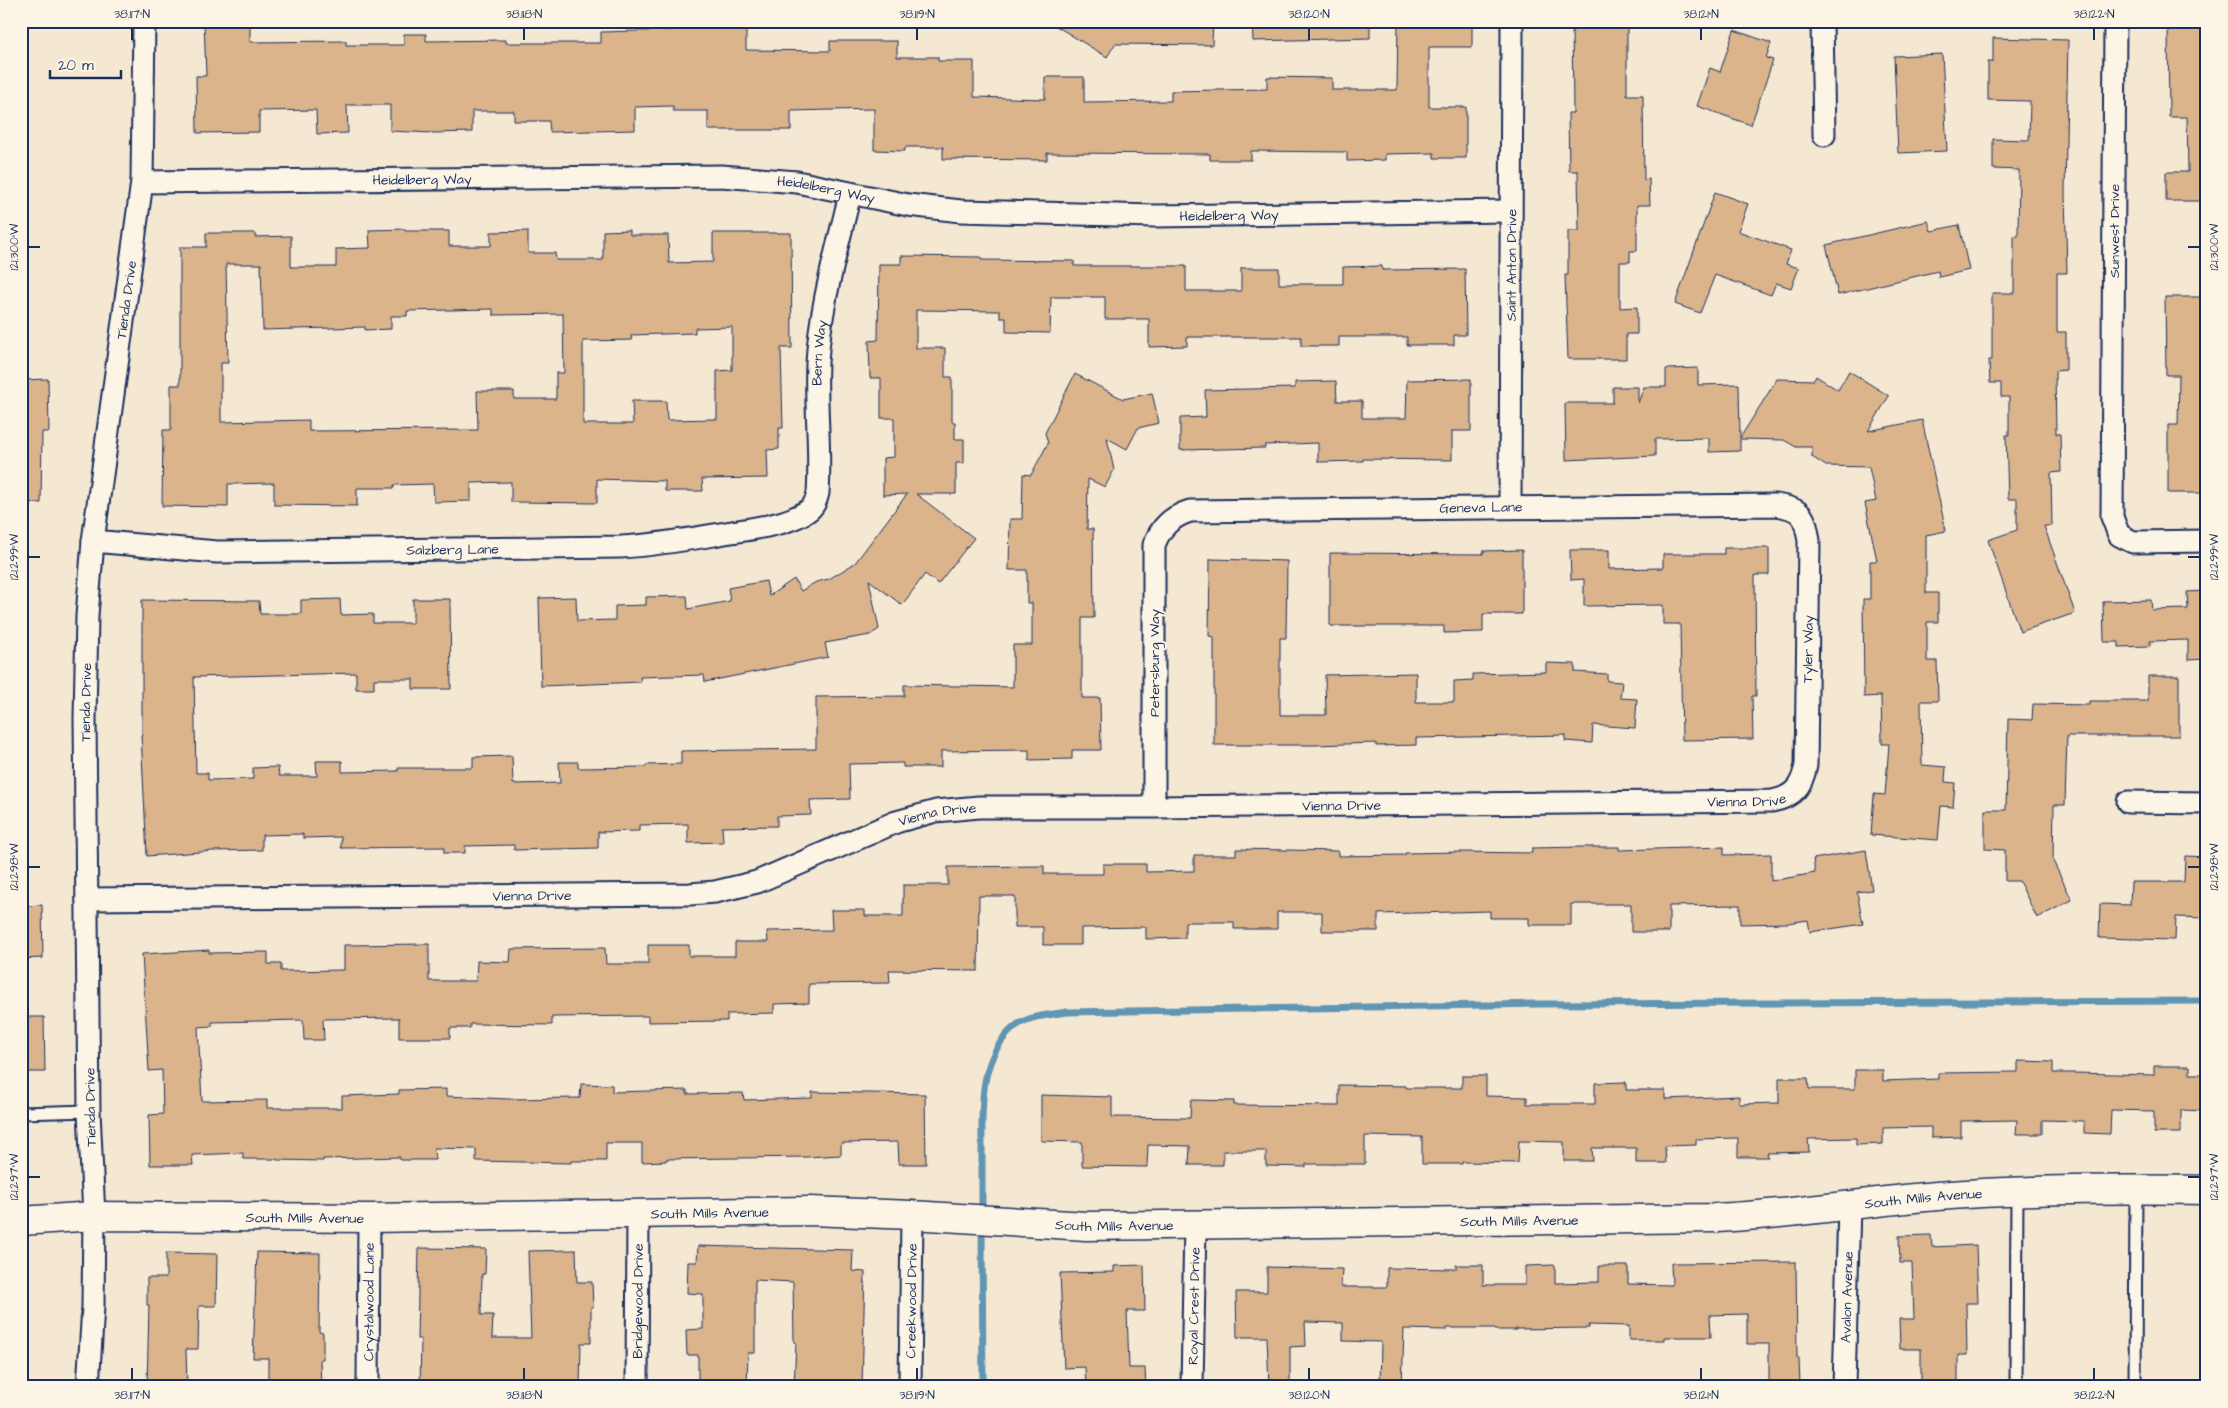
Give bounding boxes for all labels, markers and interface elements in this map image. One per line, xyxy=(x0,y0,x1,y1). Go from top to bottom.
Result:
text: 38.117°N xyxy=(114,6,151,23)
text: 38.118°N xyxy=(506,6,543,23)
text: 38.119°N xyxy=(899,6,935,23)
text: 38.120°N xyxy=(1288,6,1330,23)
text: 38.121°N xyxy=(1683,6,1719,23)
text: 38.122°N xyxy=(2073,6,2115,23)
scale bar xyxy=(50,48,121,80)
text: 20 m xyxy=(58,55,94,76)
street label: Heidelberg Way xyxy=(372,170,472,191)
street label: Heidelberg Way xyxy=(776,171,877,209)
street label: Sunwest Drive xyxy=(2105,184,2125,278)
street label: Heidelberg Way xyxy=(1179,205,1279,227)
street label: Saint Anton Drive xyxy=(1502,208,1522,321)
text: 121.300°W xyxy=(6,223,23,270)
text: 121.300°W xyxy=(2206,223,2223,270)
street label: Tienda Drive xyxy=(112,259,142,340)
street label: Bern Way xyxy=(808,319,833,386)
street label: Geneva Lane xyxy=(1439,497,1523,519)
text: 121.299°W xyxy=(6,533,23,580)
text: 121.299°W xyxy=(2206,533,2223,580)
street label: Salzberg Lane xyxy=(406,540,499,561)
street label: Petersburg Way xyxy=(1145,609,1165,717)
street label: Tyler Way xyxy=(1798,615,1819,683)
street label: Tienda Drive xyxy=(76,662,97,742)
street label: Vienna Drive xyxy=(1707,788,1790,813)
street label: Vienna Drive xyxy=(1302,796,1382,817)
street label: Vienna Drive xyxy=(896,798,978,832)
text: 121.298°W xyxy=(6,843,23,891)
text: 121.298°W xyxy=(2206,843,2223,891)
street label: Vienna Drive xyxy=(492,886,572,907)
street label: Tienda Drive xyxy=(80,1067,102,1147)
text: 121.297°W xyxy=(6,1153,23,1200)
text: 121.297°W xyxy=(2206,1153,2223,1200)
street label: South Mills Avenue xyxy=(1863,1184,1983,1214)
street label: South Mills Avenue xyxy=(650,1203,770,1225)
street label: South Mills Avenue xyxy=(246,1208,365,1229)
street label: South Mills Avenue xyxy=(1460,1211,1579,1232)
street label: South Mills Avenue xyxy=(1054,1215,1174,1237)
street label: Crystalwood Lane xyxy=(359,1242,380,1361)
street label: Bridgewood Drive xyxy=(628,1243,649,1359)
street label: Creekwood Drive xyxy=(901,1243,923,1359)
street label: Royal Crest Drive xyxy=(1183,1247,1206,1365)
street label: Avalon Avenue xyxy=(1836,1251,1859,1343)
text: 38.117°N xyxy=(114,1387,151,1404)
text: 38.118°N xyxy=(506,1387,543,1404)
text: 38.119°N xyxy=(899,1387,935,1404)
text: 38.120°N xyxy=(1288,1387,1330,1404)
text: 38.121°N xyxy=(1683,1387,1719,1404)
text: 38.122°N xyxy=(2073,1387,2115,1404)

